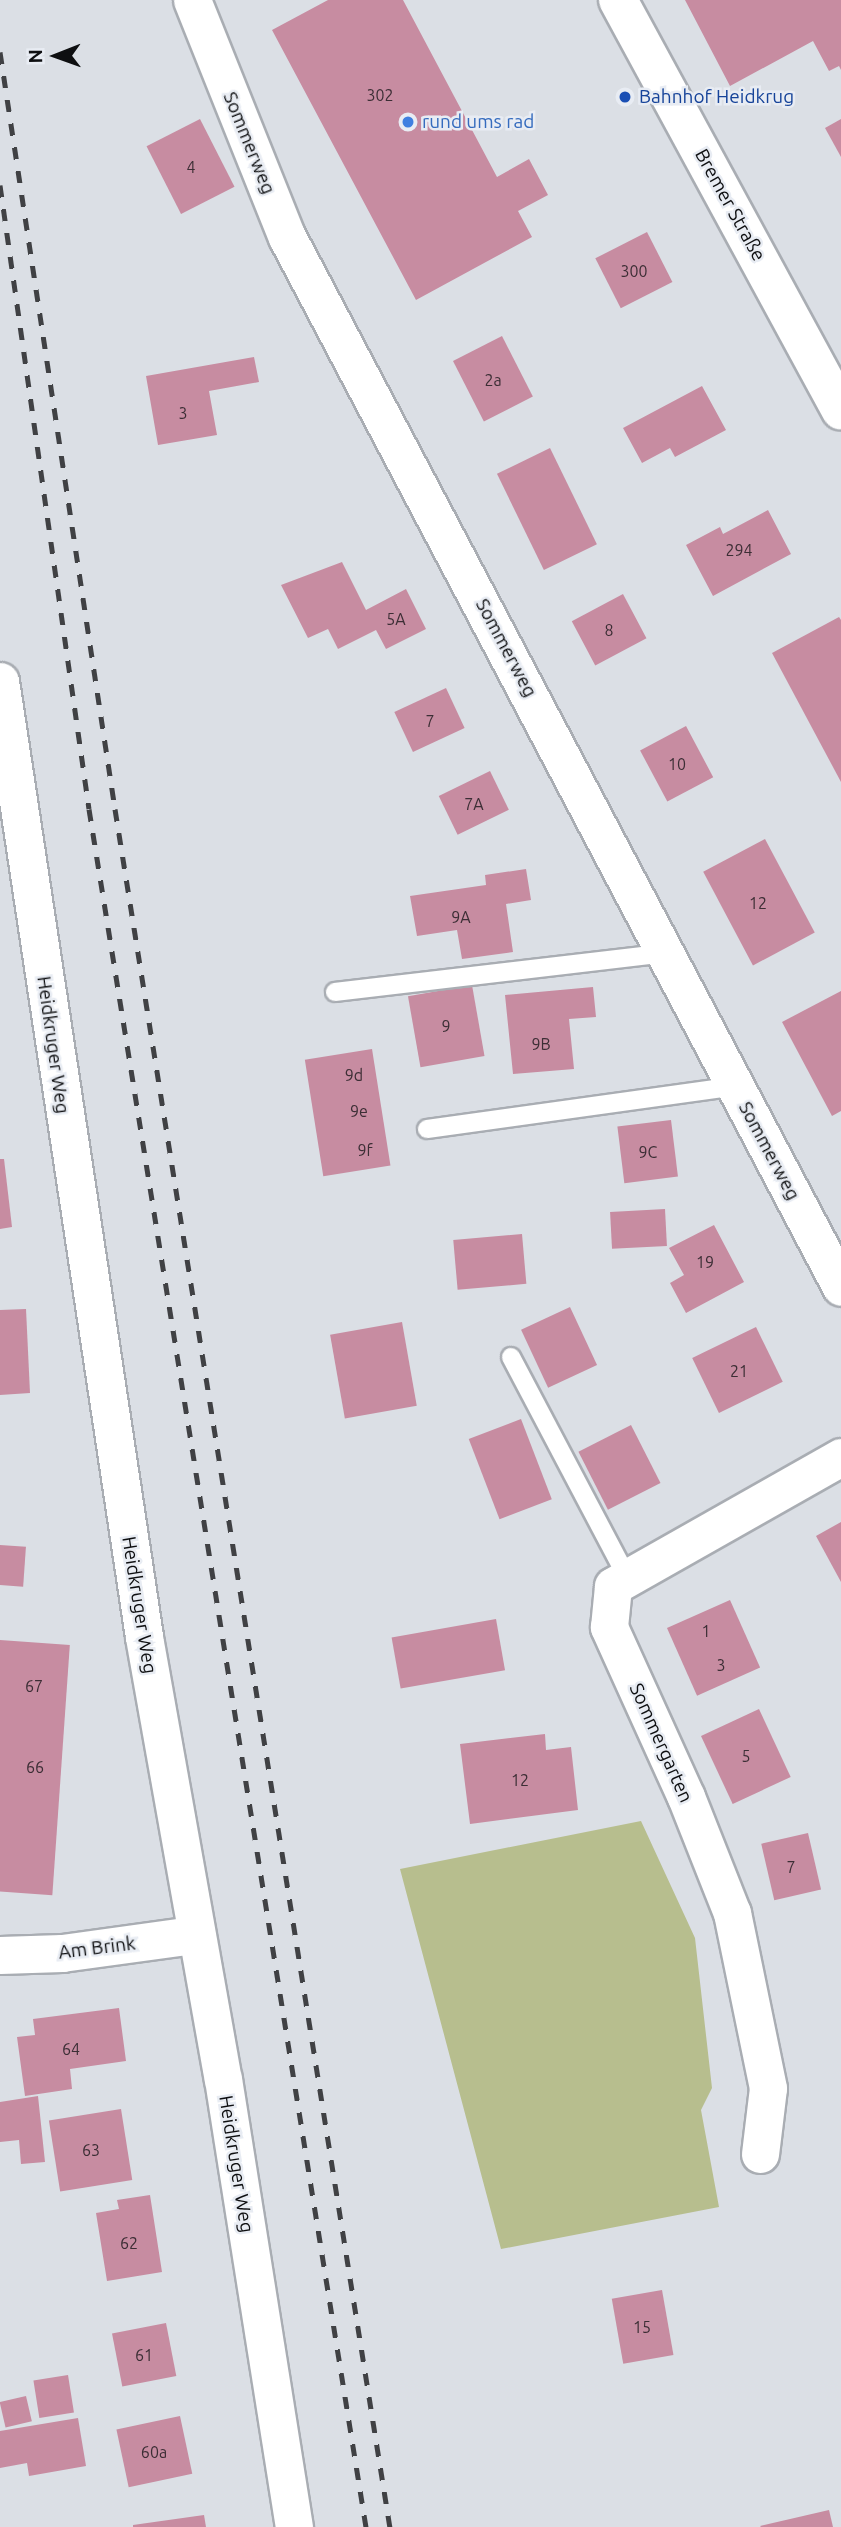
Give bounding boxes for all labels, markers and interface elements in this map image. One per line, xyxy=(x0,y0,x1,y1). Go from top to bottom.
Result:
north arrow xyxy=(21,21,91,91)
text: N xyxy=(24,49,46,64)
house number: 302 xyxy=(366,85,394,105)
place label: Bahnhof Heidkrug xyxy=(639,86,794,108)
street label: Sommerweg xyxy=(218,89,280,197)
marker: Bahnhof Heidkrug xyxy=(617,89,633,105)
place label: rund ums rad xyxy=(422,111,534,133)
marker: rund ums rad xyxy=(400,114,416,130)
street label: Bremer Straße xyxy=(690,145,770,265)
house number: 4 xyxy=(186,157,196,177)
house number: 300 xyxy=(620,261,648,281)
house number: 2a xyxy=(484,370,502,390)
house number: 3 xyxy=(178,403,188,423)
house number: 294 xyxy=(725,540,753,560)
street label: Sommerweg xyxy=(471,595,541,701)
house number: 5A xyxy=(386,609,406,629)
house number: 8 xyxy=(604,620,614,640)
house number: 7 xyxy=(425,711,435,731)
house number: 10 xyxy=(668,754,686,774)
house number: 7A xyxy=(464,794,484,814)
house number: 12 xyxy=(749,893,767,913)
house number: 9A xyxy=(451,907,471,927)
street label: Heidkruger Weg xyxy=(32,975,74,1115)
house number: 9 xyxy=(441,1016,451,1036)
house number: 9B xyxy=(531,1034,551,1054)
house number: 9d xyxy=(345,1065,363,1085)
street label: Sommerweg xyxy=(734,1098,804,1204)
house number: 9e xyxy=(350,1101,368,1121)
house number: 9f xyxy=(357,1140,373,1160)
house number: 9C xyxy=(639,1142,657,1162)
house number: 19 xyxy=(696,1252,714,1272)
house number: 21 xyxy=(730,1361,748,1381)
street label: Heidkruger Weg xyxy=(117,1535,161,1675)
house number: 1 xyxy=(701,1621,711,1641)
house number: 3 xyxy=(716,1655,726,1675)
house number: 67 xyxy=(25,1676,43,1696)
street label: Sommergarten xyxy=(625,1680,697,1806)
house number: 5 xyxy=(741,1746,751,1766)
house number: 66 xyxy=(26,1757,44,1777)
house number: 12 xyxy=(511,1770,529,1790)
house number: 7 xyxy=(786,1857,796,1877)
street label: Am Brink xyxy=(57,1932,137,1964)
house number: 64 xyxy=(62,2039,80,2059)
street label: Heidkruger Weg xyxy=(214,2094,258,2234)
house number: 63 xyxy=(82,2140,100,2160)
house number: 62 xyxy=(120,2233,138,2253)
house number: 15 xyxy=(633,2317,651,2337)
house number: 61 xyxy=(135,2345,153,2365)
house number: 60a xyxy=(141,2442,167,2462)

